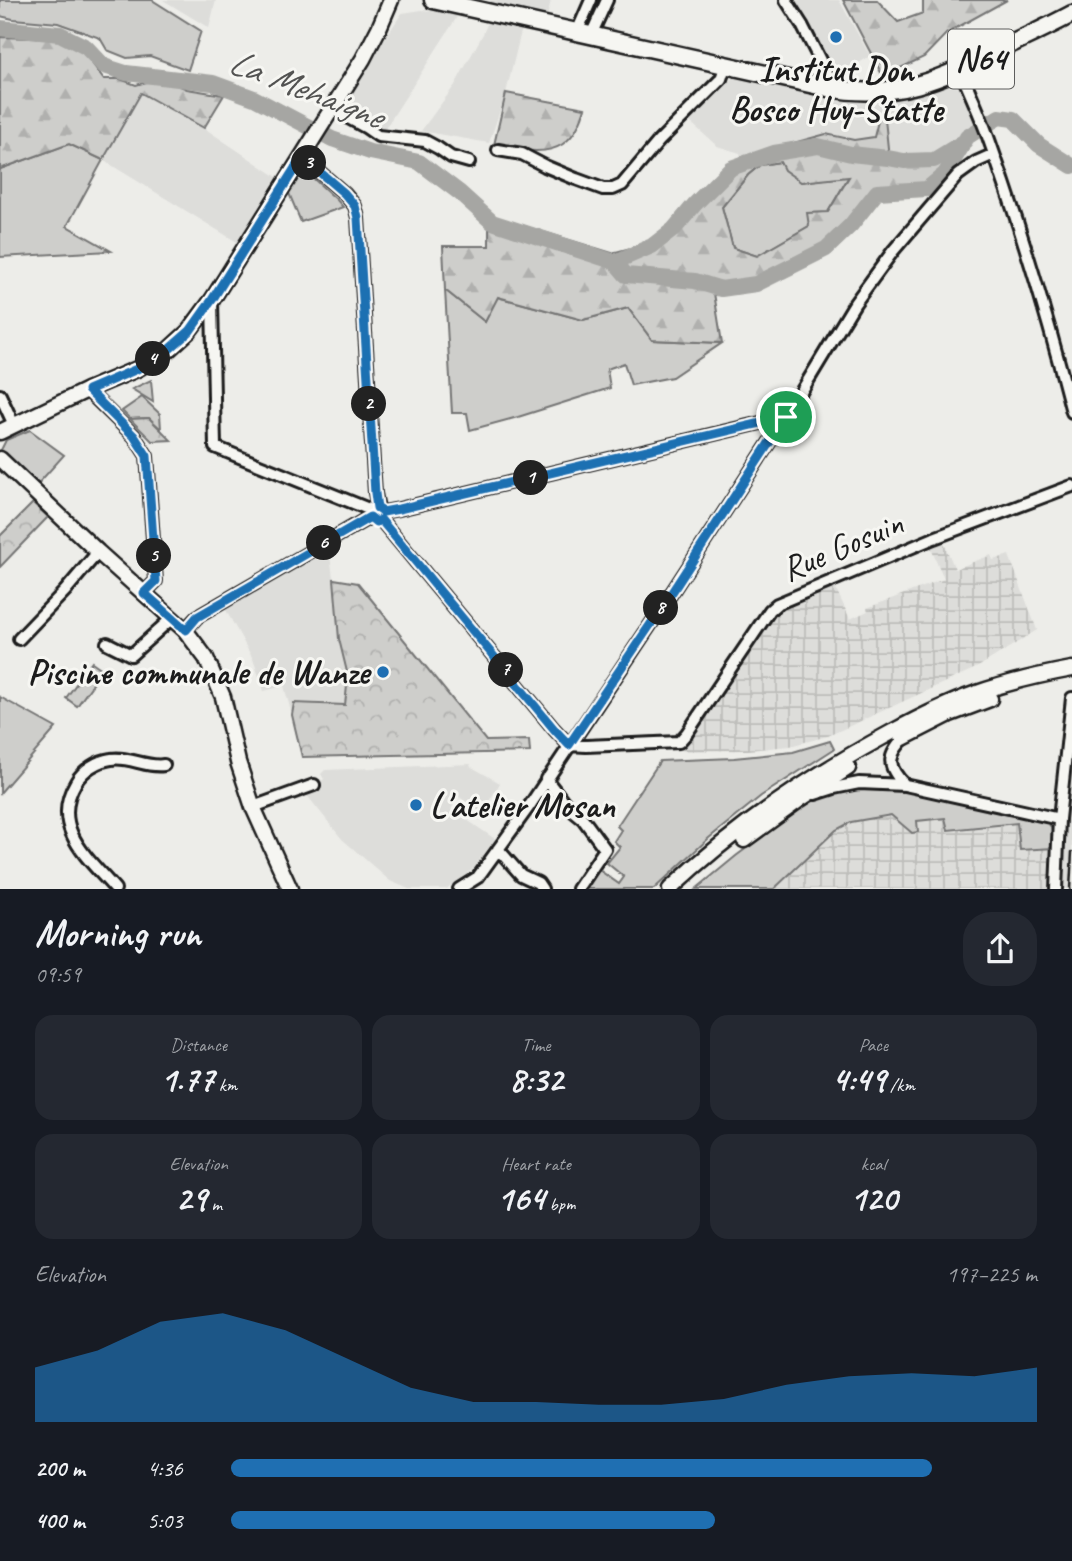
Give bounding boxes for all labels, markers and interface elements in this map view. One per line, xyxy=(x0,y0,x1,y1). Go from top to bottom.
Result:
marker: Institut Don Bosco Huy-Statte xyxy=(828,29,844,45)
road number: N64 xyxy=(948,30,1014,88)
water label: La Mehaigne xyxy=(223,37,394,141)
place label: Institut Don Bosco Huy-Statte xyxy=(729,47,945,132)
pin: 3 xyxy=(292,146,326,180)
text: 3 xyxy=(304,150,313,174)
pin: 4 xyxy=(136,342,170,376)
text: 4 xyxy=(148,346,157,370)
pin: 2 xyxy=(352,386,386,422)
pin xyxy=(756,387,816,447)
text: 2 xyxy=(364,391,373,415)
icon: arrive xyxy=(767,398,805,436)
pin: 1 xyxy=(514,461,548,496)
text: 1 xyxy=(526,465,535,489)
street label: Rue Gosuin xyxy=(775,500,910,592)
pin: 6 xyxy=(306,526,342,560)
text: 6 xyxy=(319,530,328,554)
pin: 5 xyxy=(136,538,172,574)
text: 5 xyxy=(149,543,158,567)
pin: 8 xyxy=(644,590,678,626)
text: 8 xyxy=(656,595,665,619)
place label: Piscine communale de Wanze xyxy=(28,650,372,695)
pin: 7 xyxy=(489,652,524,688)
text: 7 xyxy=(501,657,510,681)
marker: Piscine communale de Wanze xyxy=(375,664,391,680)
place label: L'atelier Mosan xyxy=(430,783,616,828)
marker: L'atelier Mosan xyxy=(408,797,424,813)
text: Morning run xyxy=(35,910,201,957)
button: share xyxy=(963,912,1037,986)
text: 09:59 xyxy=(35,960,81,989)
text: Distance xyxy=(170,1033,227,1057)
text: Time xyxy=(521,1033,551,1057)
text: Pace xyxy=(859,1033,888,1057)
text: 1.77 xyxy=(160,1057,214,1102)
text: 8:32 xyxy=(509,1057,563,1102)
text: 4:49 xyxy=(832,1057,885,1102)
text: km xyxy=(214,1073,237,1097)
text: /km xyxy=(885,1073,915,1097)
text: Elevation xyxy=(169,1152,228,1176)
text: Heart rate xyxy=(501,1152,571,1176)
text: kcal xyxy=(861,1152,886,1176)
text: 29 xyxy=(175,1176,207,1221)
text: 164 xyxy=(497,1176,545,1221)
text: 120 xyxy=(850,1176,897,1221)
text: m xyxy=(207,1192,222,1216)
text: bpm xyxy=(545,1192,575,1216)
text: Elevation xyxy=(35,1260,106,1289)
text: 197–225 m xyxy=(946,1260,1037,1289)
text: 200 m xyxy=(35,1454,85,1483)
text: 4:36 xyxy=(147,1454,183,1483)
text: 400 m xyxy=(35,1506,85,1535)
text: 5:03 xyxy=(147,1506,183,1535)

